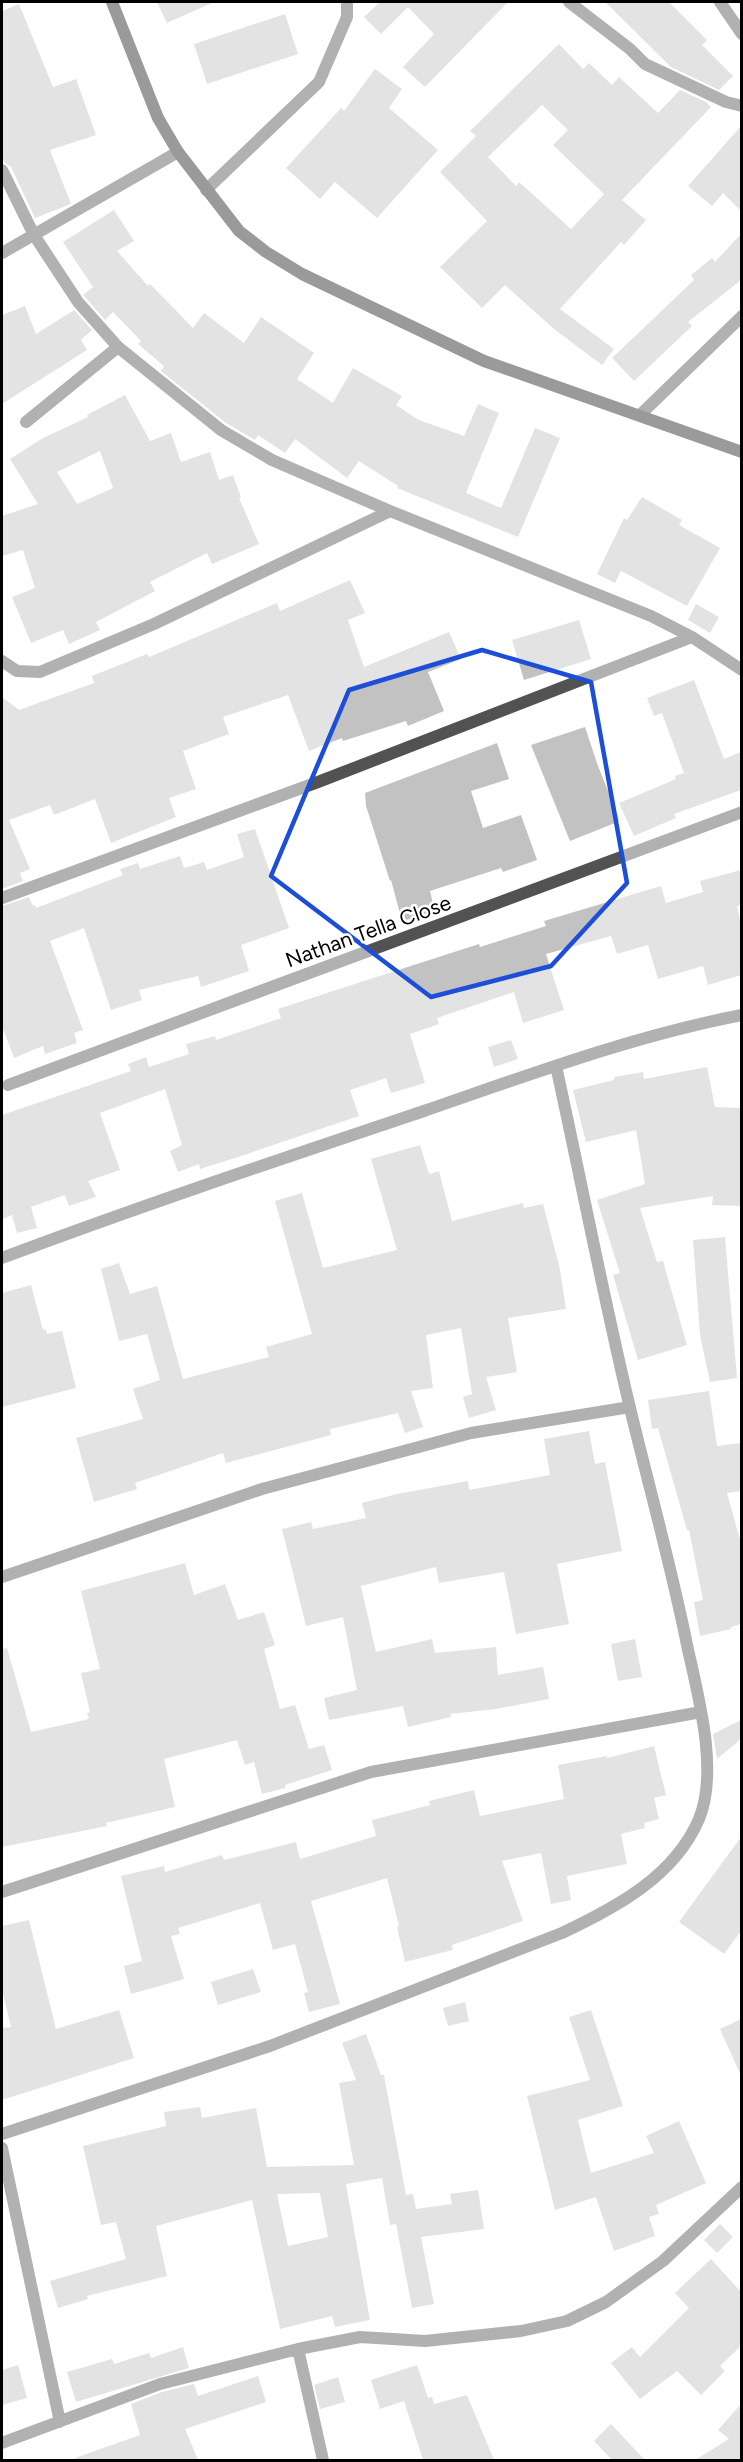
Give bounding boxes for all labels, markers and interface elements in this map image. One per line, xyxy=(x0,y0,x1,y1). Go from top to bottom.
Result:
street label: Nathan Tella Close xyxy=(282,889,454,973)

